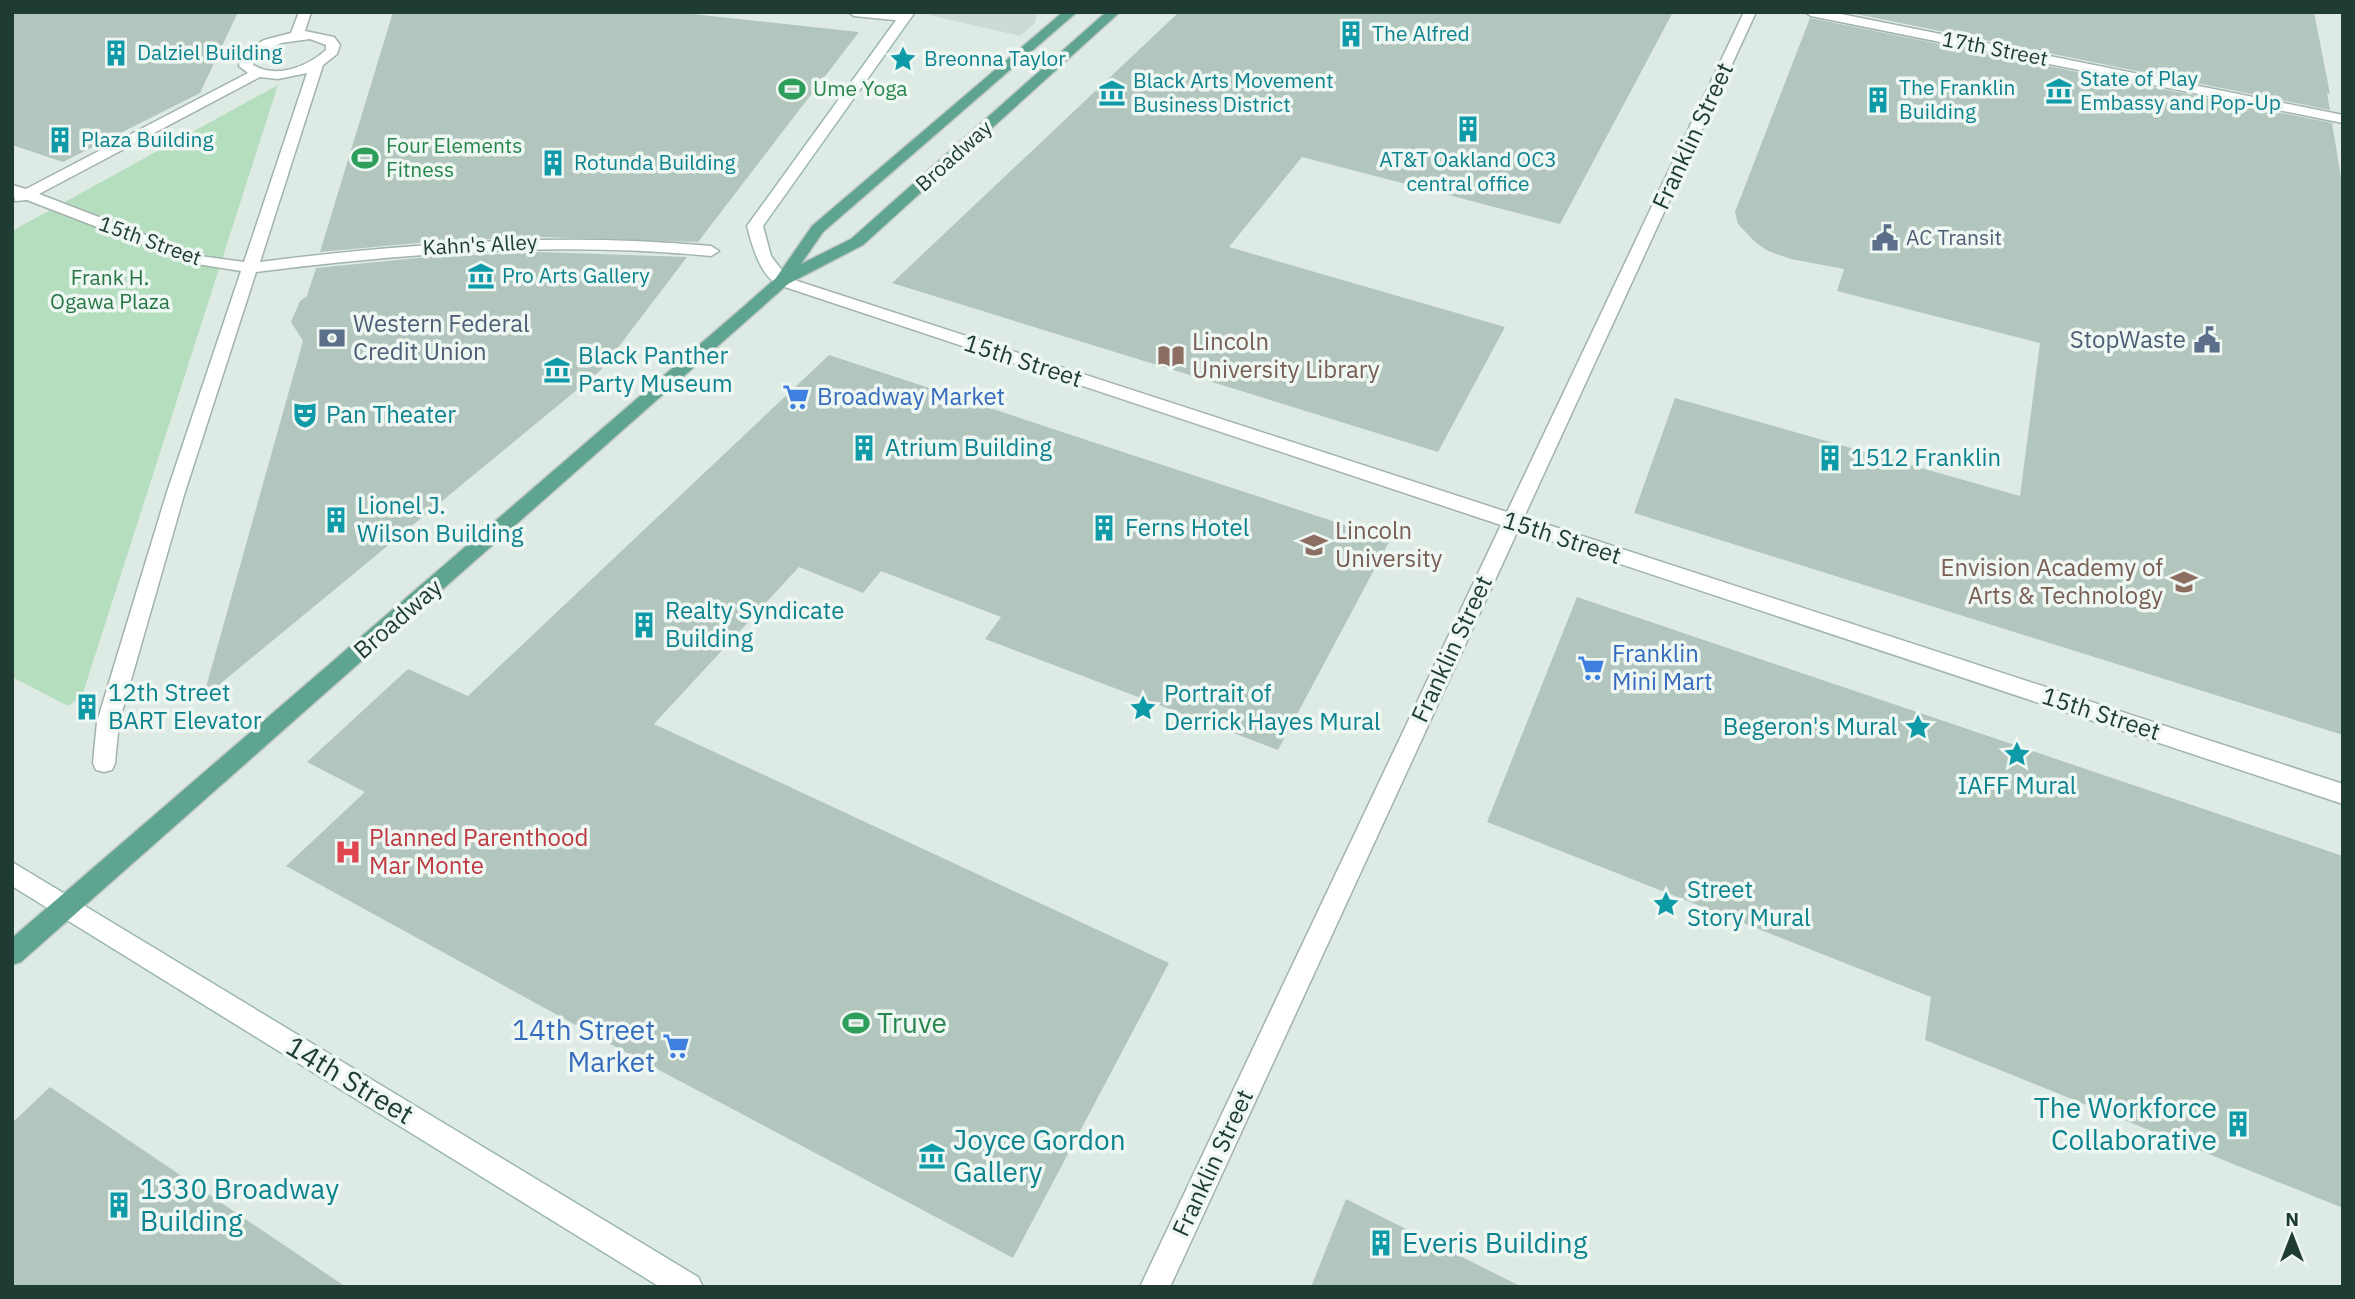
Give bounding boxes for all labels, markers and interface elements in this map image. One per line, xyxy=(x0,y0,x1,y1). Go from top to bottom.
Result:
building icon: The Alfred xyxy=(1336,19,1366,49)
place label: The Alfred xyxy=(1372,19,1470,47)
street label: 17th Street xyxy=(1940,24,2050,72)
building icon: Dalziel Building xyxy=(101,38,131,68)
place label: Dalziel Building xyxy=(137,38,282,66)
place icon: Breonna Taylor xyxy=(888,44,918,74)
place label: Breonna Taylor xyxy=(924,44,1066,72)
street label: Franklin Street xyxy=(1644,57,1740,214)
place label: State of Play Embassy and Pop-Up xyxy=(2080,64,2281,116)
place label: Black Arts Movement Business District xyxy=(1133,66,1334,118)
place label: The Franklin Building xyxy=(1899,73,2015,125)
sports icon: Ume Yoga xyxy=(777,74,807,104)
place label: Ume Yoga xyxy=(813,74,907,102)
museum icon: State of Play Embassy and Pop-Up xyxy=(2044,76,2074,106)
museum icon: Black Arts Movement Business District xyxy=(1097,78,1127,108)
building icon: The Franklin Building xyxy=(1863,85,1893,115)
street label: Broadway xyxy=(909,113,998,197)
building icon: AT&T Oakland OC3 central office xyxy=(1453,114,1483,144)
building icon: Plaza Building xyxy=(45,125,75,155)
place label: Plaza Building xyxy=(81,125,214,153)
place label: Four Elements Fitness xyxy=(386,131,522,183)
sports icon: Four Elements Fitness xyxy=(350,143,380,173)
place label: AT&T Oakland OC3 central office xyxy=(1379,145,1557,197)
building icon: Rotunda Building xyxy=(538,148,568,178)
place label: Rotunda Building xyxy=(574,148,736,176)
street label: 15th Street xyxy=(95,209,205,272)
public building icon: AC Transit xyxy=(1870,223,1900,253)
place label: AC Transit xyxy=(1906,223,2002,251)
street label: Kahn's Alley xyxy=(422,227,538,261)
museum icon: Pro Arts Gallery xyxy=(466,261,496,291)
place label: Pro Arts Gallery xyxy=(502,261,650,289)
park label: Frank H. Ogawa Plaza xyxy=(50,263,170,315)
place label: Western Federal Credit Union xyxy=(353,307,529,367)
bank icon: Western Federal Credit Union xyxy=(317,323,347,353)
place label: StopWaste xyxy=(2070,323,2186,355)
place label: Lincoln University Library xyxy=(1192,325,1380,385)
public building icon: StopWaste xyxy=(2192,325,2222,355)
street label: 15th Street xyxy=(960,326,1086,394)
place label: Black Panther Party Museum xyxy=(578,339,733,399)
library icon: Lincoln University Library xyxy=(1156,341,1186,371)
museum icon: Black Panther Party Museum xyxy=(542,355,572,385)
place label: Broadway Market xyxy=(817,380,1005,412)
supermarket icon: Broadway Market xyxy=(781,382,811,412)
place label: Pan Theater xyxy=(326,398,456,430)
theatre icon: Pan Theater xyxy=(290,400,320,430)
place label: Atrium Building xyxy=(885,431,1052,463)
building icon: Atrium Building xyxy=(849,433,879,463)
place label: 1512 Franklin xyxy=(1851,441,2001,473)
building icon: 1512 Franklin xyxy=(1815,443,1845,473)
place label: Lionel J. Wilson Building xyxy=(357,489,524,549)
street label: 15th Street xyxy=(1499,503,1625,571)
building icon: Lionel J. Wilson Building xyxy=(321,505,351,535)
place label: Ferns Hotel xyxy=(1125,511,1249,543)
building icon: Ferns Hotel xyxy=(1089,513,1119,543)
place label: Lincoln University xyxy=(1335,514,1443,574)
school or university icon: Lincoln University xyxy=(1299,530,1329,560)
place label: Envision Academy of Arts & Technology xyxy=(1940,551,2163,611)
school or university icon: Envision Academy of Arts & Technology xyxy=(2169,567,2199,597)
street label: Franklin Street xyxy=(1403,570,1499,727)
street label: Broadway xyxy=(346,571,448,666)
place label: Realty Syndicate Building xyxy=(665,594,844,654)
building icon: Realty Syndicate Building xyxy=(629,610,659,640)
place label: Franklin Mini Mart xyxy=(1612,637,1712,697)
supermarket icon: Franklin Mini Mart xyxy=(1576,653,1606,683)
place label: 12th Street BART Elevator xyxy=(108,676,262,736)
place label: Portrait of Derrick Hayes Mural xyxy=(1164,677,1381,737)
street label: 15th Street xyxy=(2038,679,2164,747)
building icon: 12th Street BART Elevator xyxy=(72,692,102,722)
place icon: Portrait of Derrick Hayes Mural xyxy=(1128,693,1158,723)
place label: Begeron's Mural xyxy=(1723,710,1897,742)
place icon: Begeron's Mural xyxy=(1903,712,1933,742)
place icon: IAFF Mural xyxy=(2002,739,2032,769)
place label: IAFF Mural xyxy=(1958,769,2076,801)
place label: Planned Parenthood Mar Monte xyxy=(369,821,588,881)
hospital icon: Planned Parenthood Mar Monte xyxy=(333,837,363,867)
place label: Street Story Mural xyxy=(1687,873,1811,933)
place icon: Street Story Mural xyxy=(1651,889,1681,919)
place label: Truve xyxy=(877,1004,947,1041)
sports icon: Truve xyxy=(841,1008,871,1038)
place label: 14th Street Market xyxy=(512,1011,655,1080)
street label: 14th Street xyxy=(280,1027,421,1132)
supermarket icon: 14th Street Market xyxy=(661,1031,691,1061)
street label: Franklin Street xyxy=(1164,1084,1260,1241)
place label: The Workforce Collaborative xyxy=(2034,1089,2217,1158)
building icon: The Workforce Collaborative xyxy=(2223,1109,2253,1139)
place label: Joyce Gordon Gallery xyxy=(953,1121,1126,1190)
museum icon: Joyce Gordon Gallery xyxy=(917,1141,947,1171)
place label: 1330 Broadway Building xyxy=(140,1170,339,1239)
building icon: 1330 Broadway Building xyxy=(104,1190,134,1220)
north arrow xyxy=(2257,1201,2327,1271)
text: N xyxy=(2285,1207,2299,1231)
place label: Everis Building xyxy=(1402,1224,1588,1261)
building icon: Everis Building xyxy=(1366,1228,1396,1258)

